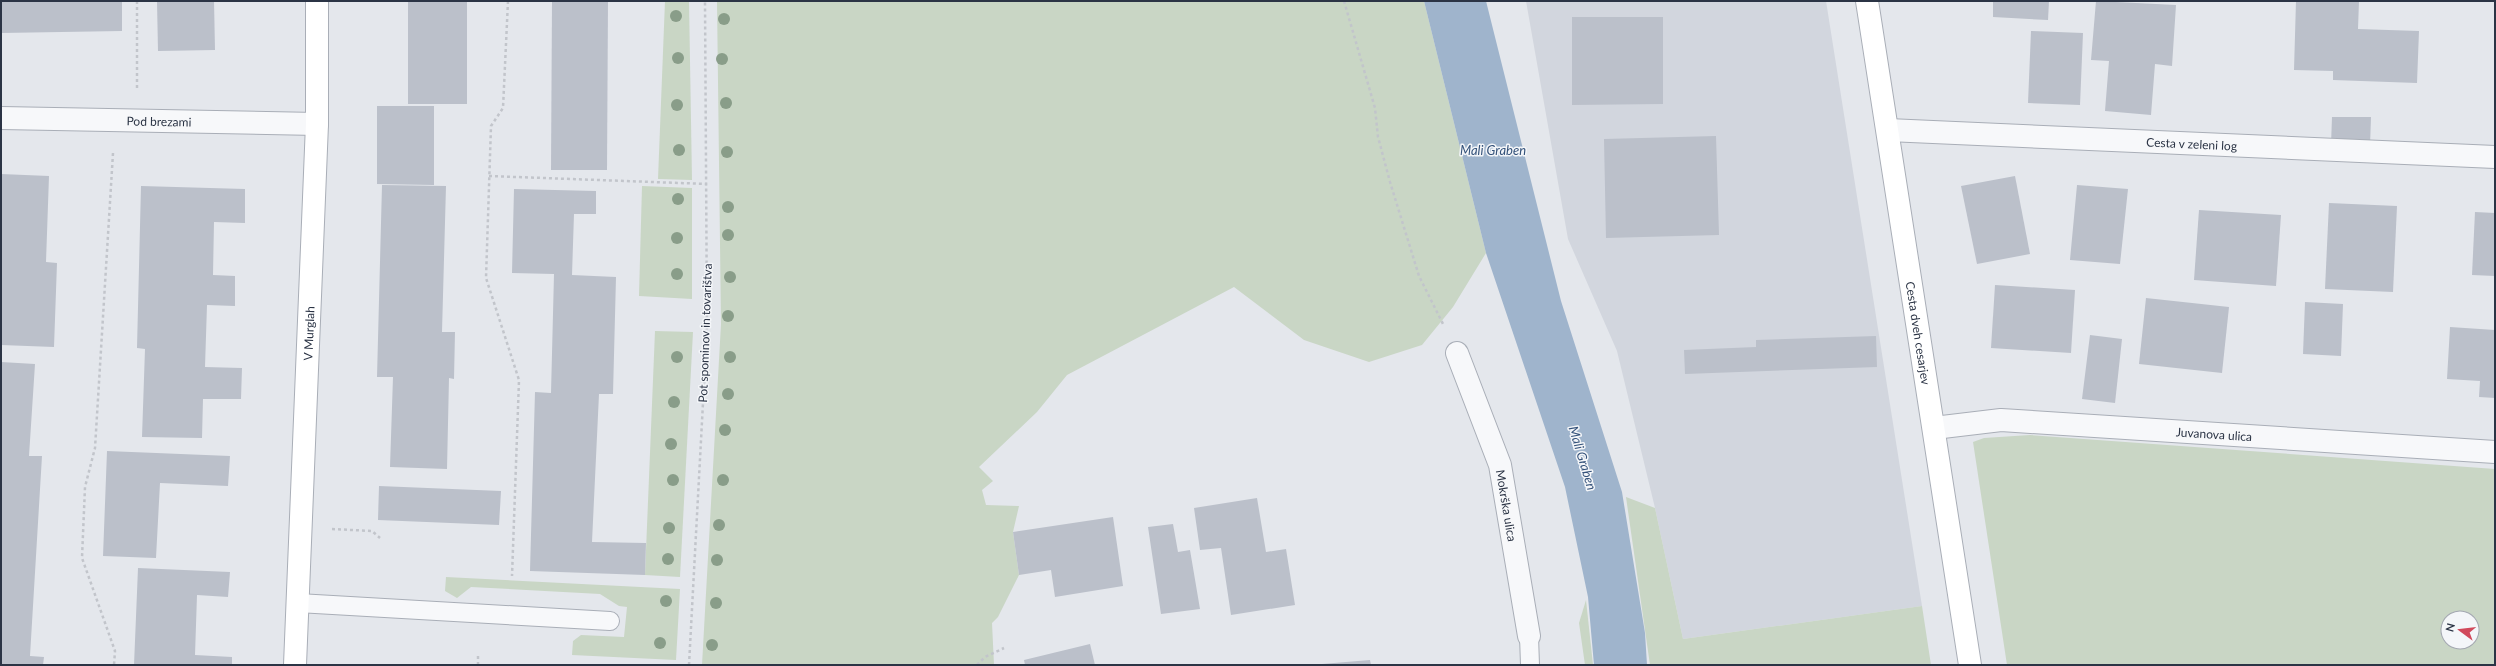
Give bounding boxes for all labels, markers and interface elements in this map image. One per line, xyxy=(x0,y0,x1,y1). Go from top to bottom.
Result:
street label: Pod brezami xyxy=(126,113,192,129)
street label: Cesta v zeleni log xyxy=(2146,134,2237,153)
water label: Mali Graben xyxy=(1460,142,1526,158)
street label: Pot spominov in tovarištva xyxy=(695,263,715,403)
street label: Cesta dveh cesarjev xyxy=(1903,280,1934,387)
street label: V Murglah xyxy=(300,306,317,361)
water label: Mali Graben xyxy=(1566,424,1600,492)
street label: Juvanova ulica xyxy=(2176,424,2253,444)
street label: Mokrška ulica xyxy=(1493,468,1520,543)
north arrow xyxy=(2440,610,2480,650)
text: N xyxy=(2442,622,2457,633)

